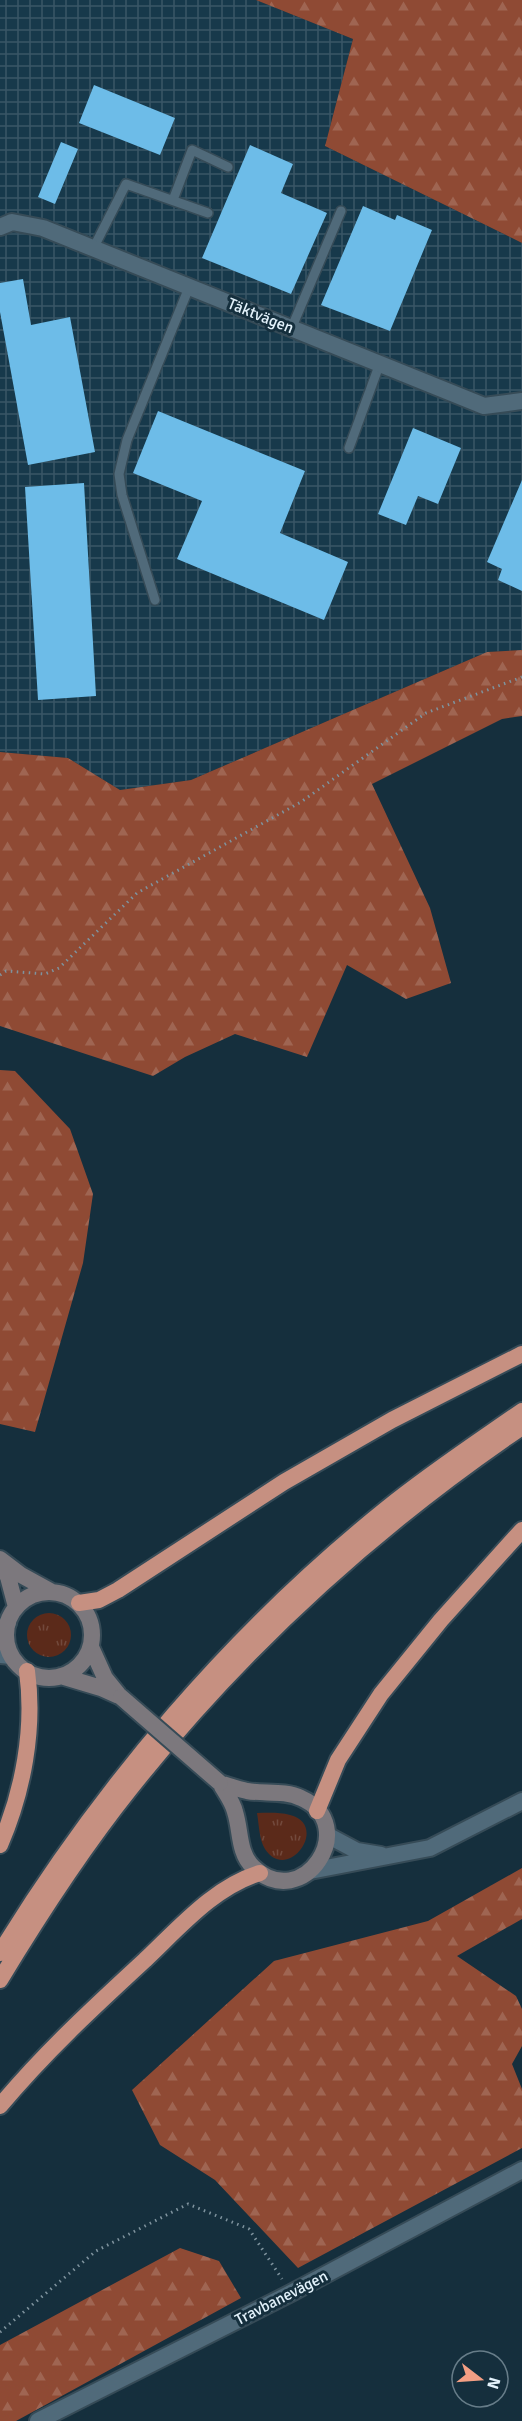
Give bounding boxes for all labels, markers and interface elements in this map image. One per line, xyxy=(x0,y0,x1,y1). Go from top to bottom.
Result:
street label: Täktvägen xyxy=(225,294,297,338)
street label: Travbanevägen xyxy=(232,2266,331,2330)
north arrow xyxy=(450,2349,510,2409)
text: N xyxy=(482,2375,505,2391)

